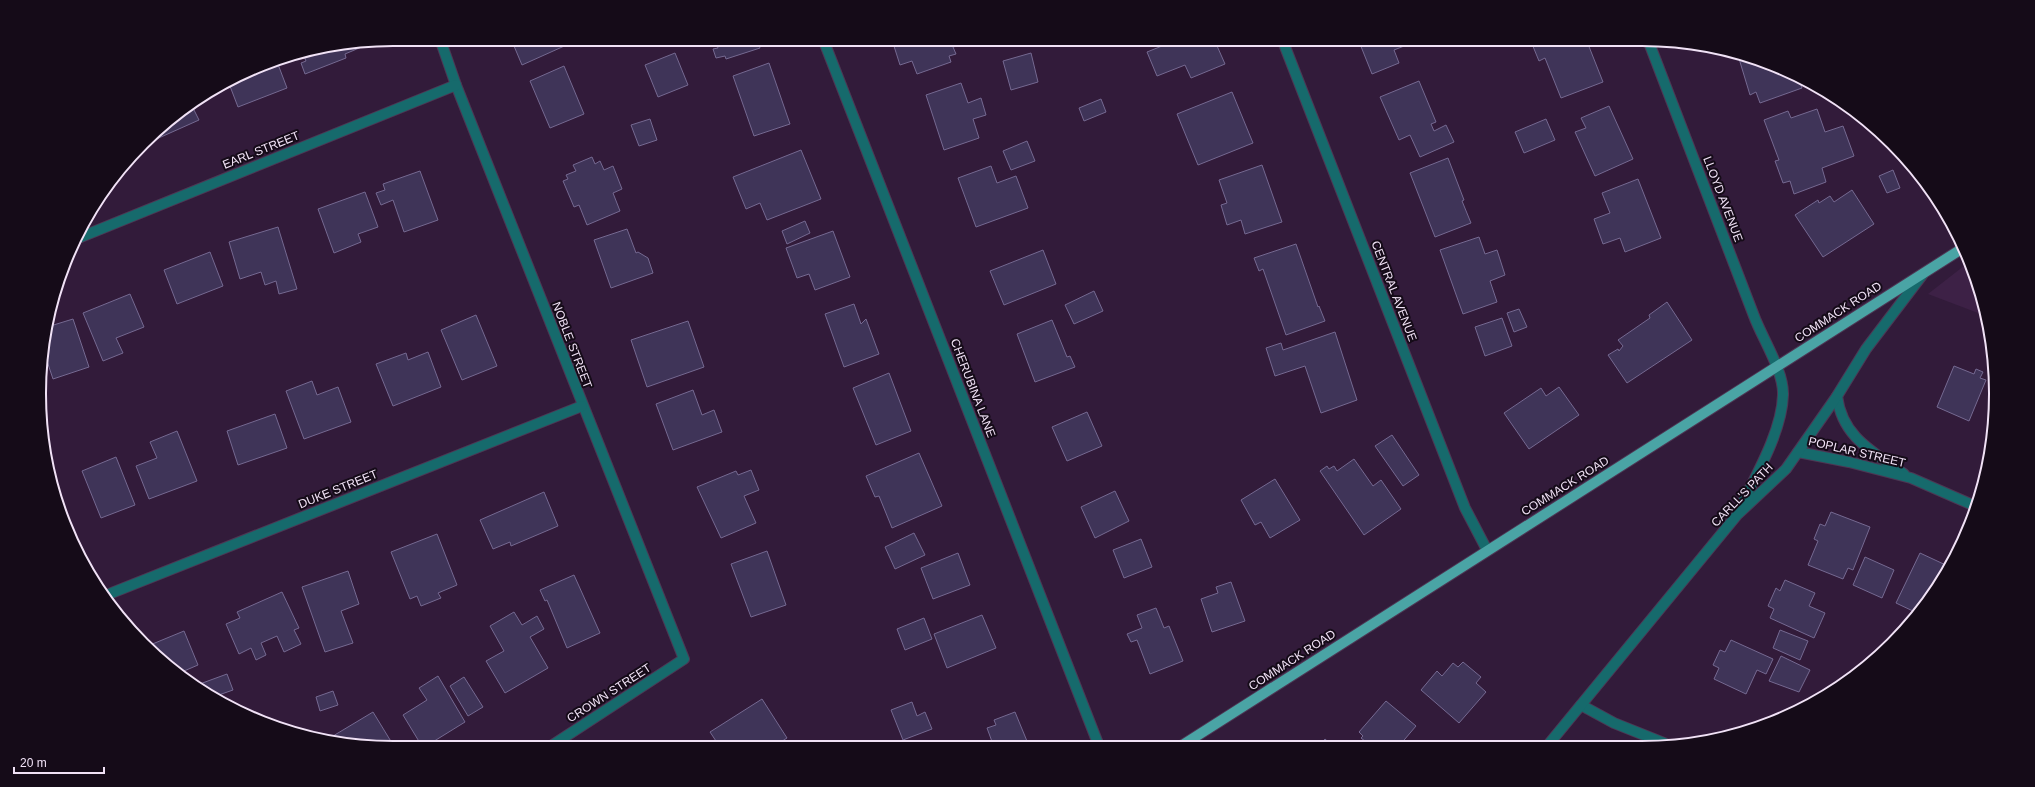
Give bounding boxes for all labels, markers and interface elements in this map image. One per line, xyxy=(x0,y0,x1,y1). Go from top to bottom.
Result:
street label: EARL STREET xyxy=(221,128,302,172)
street label: LLOYD AVENUE xyxy=(1700,154,1746,244)
street label: CENTRAL AVENUE xyxy=(1368,239,1420,343)
street label: COMMACK ROAD xyxy=(1792,279,1884,345)
street label: NOBLE STREET xyxy=(549,300,595,391)
street label: CHERUBINA LANE xyxy=(948,337,998,439)
street label: POPLAR STREET xyxy=(1807,434,1908,470)
street label: COMMACK ROAD xyxy=(1519,453,1612,519)
street label: CARLL'S PATH xyxy=(1708,460,1776,530)
street label: DUKE STREET xyxy=(296,467,380,511)
street label: COMMACK ROAD xyxy=(1246,627,1338,693)
street label: CROWN STREET xyxy=(564,660,654,725)
scale bar xyxy=(14,749,104,775)
text: 20 m xyxy=(20,756,47,770)

